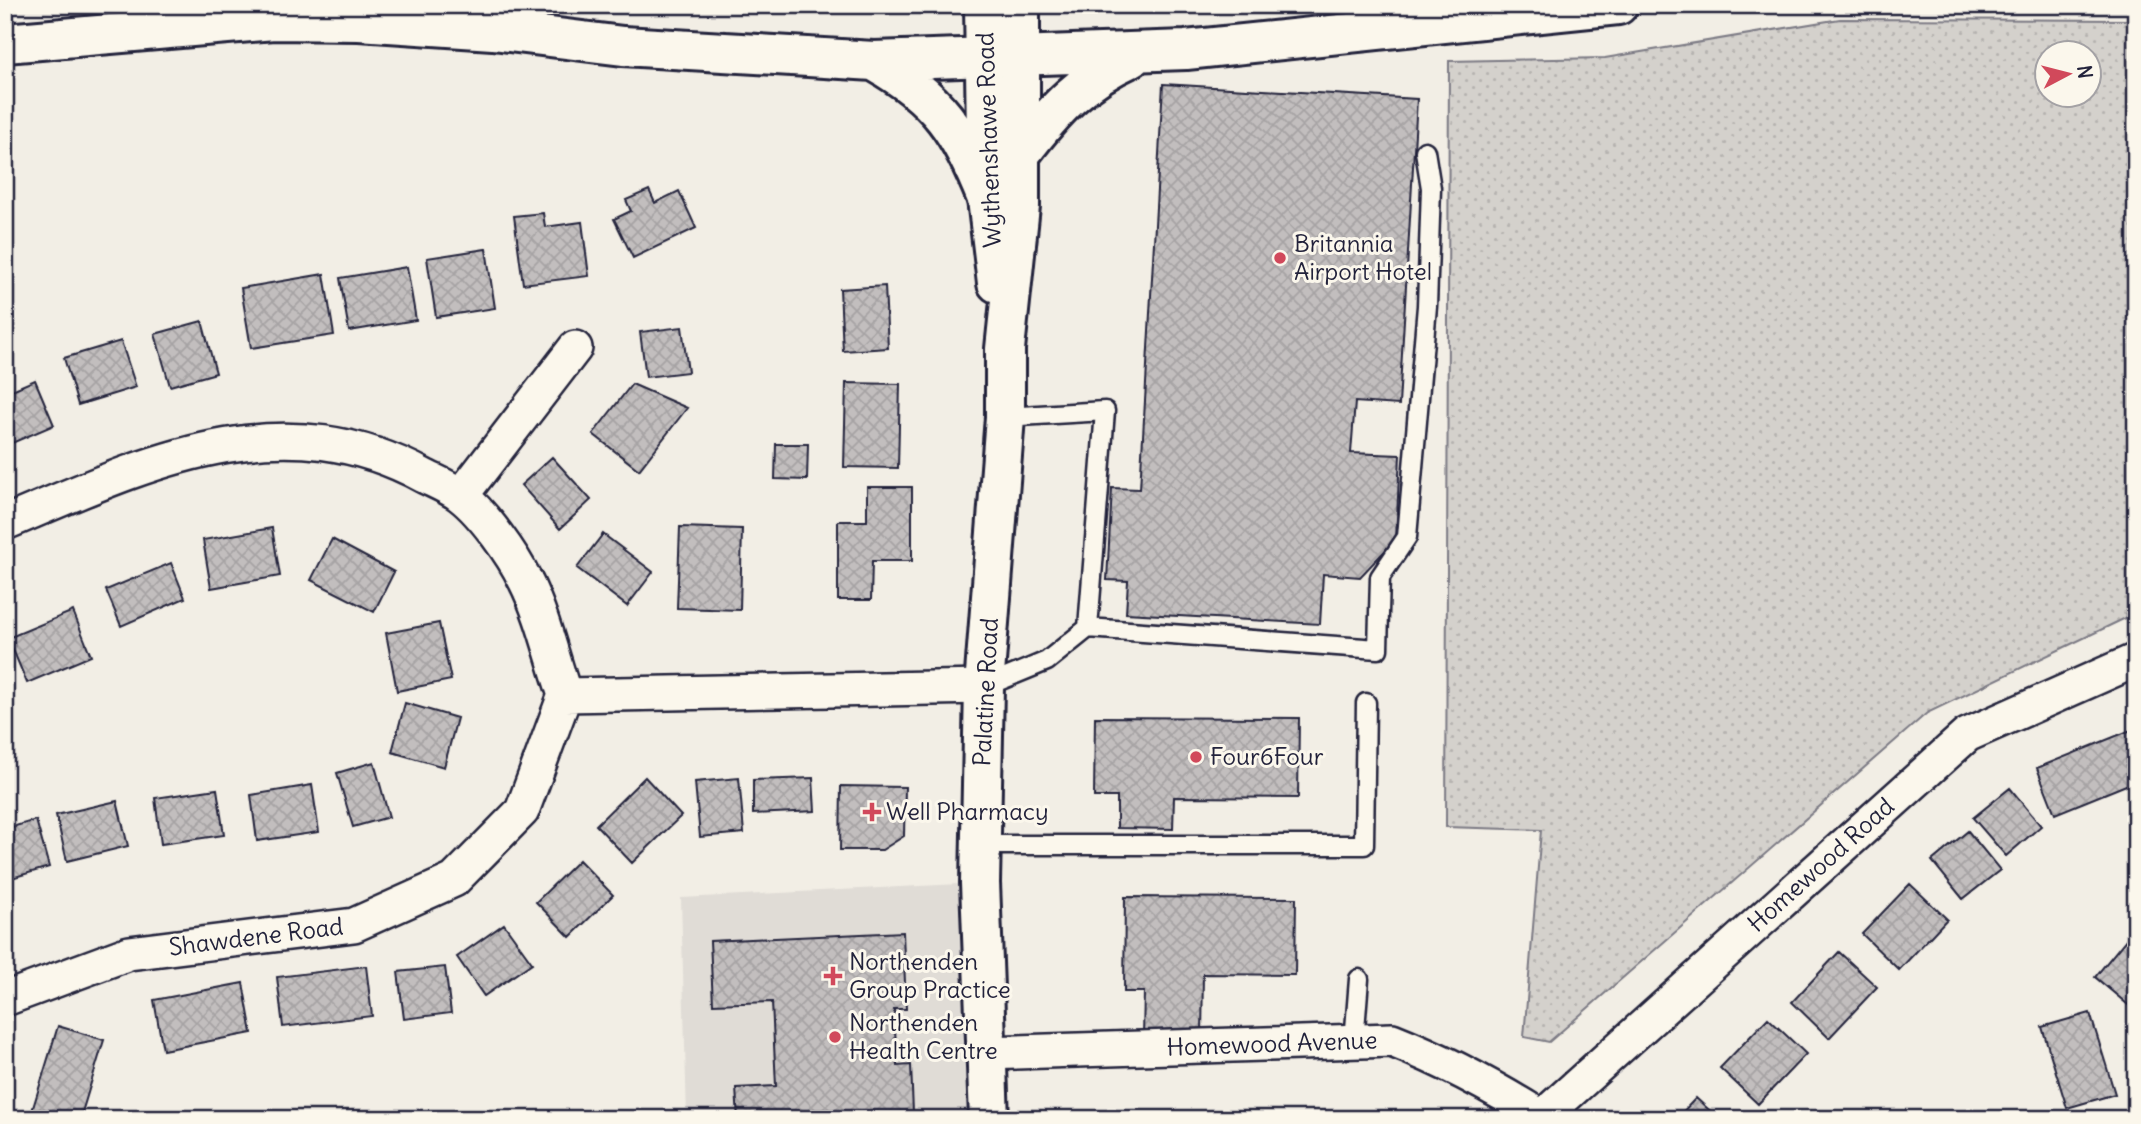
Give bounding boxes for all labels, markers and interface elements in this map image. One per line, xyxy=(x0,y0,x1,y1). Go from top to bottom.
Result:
street label: Wythenshawe Road xyxy=(969,32,1007,248)
north arrow xyxy=(2032,38,2102,108)
text: N xyxy=(2072,64,2098,80)
place label: Britannia Airport Hotel xyxy=(1294,228,1432,286)
marker: Britannia Airport Hotel xyxy=(1272,250,1288,266)
street label: Palatine Road xyxy=(966,617,1004,767)
place label: Four6Four xyxy=(1210,741,1324,771)
marker: Four6Four xyxy=(1188,749,1204,765)
street label: Homewood Road xyxy=(1741,791,1900,938)
place label: Well Pharmacy xyxy=(886,796,1049,826)
marker: Well Pharmacy xyxy=(864,804,880,820)
street label: Shawdene Road xyxy=(167,910,345,962)
place label: Northenden Group Practice xyxy=(849,946,1011,1004)
marker: Northenden Group Practice xyxy=(823,966,843,986)
place label: Northenden Health Centre xyxy=(849,1007,998,1065)
street label: Homewood Avenue xyxy=(1166,1024,1378,1062)
marker: Northenden Health Centre xyxy=(827,1029,843,1045)

